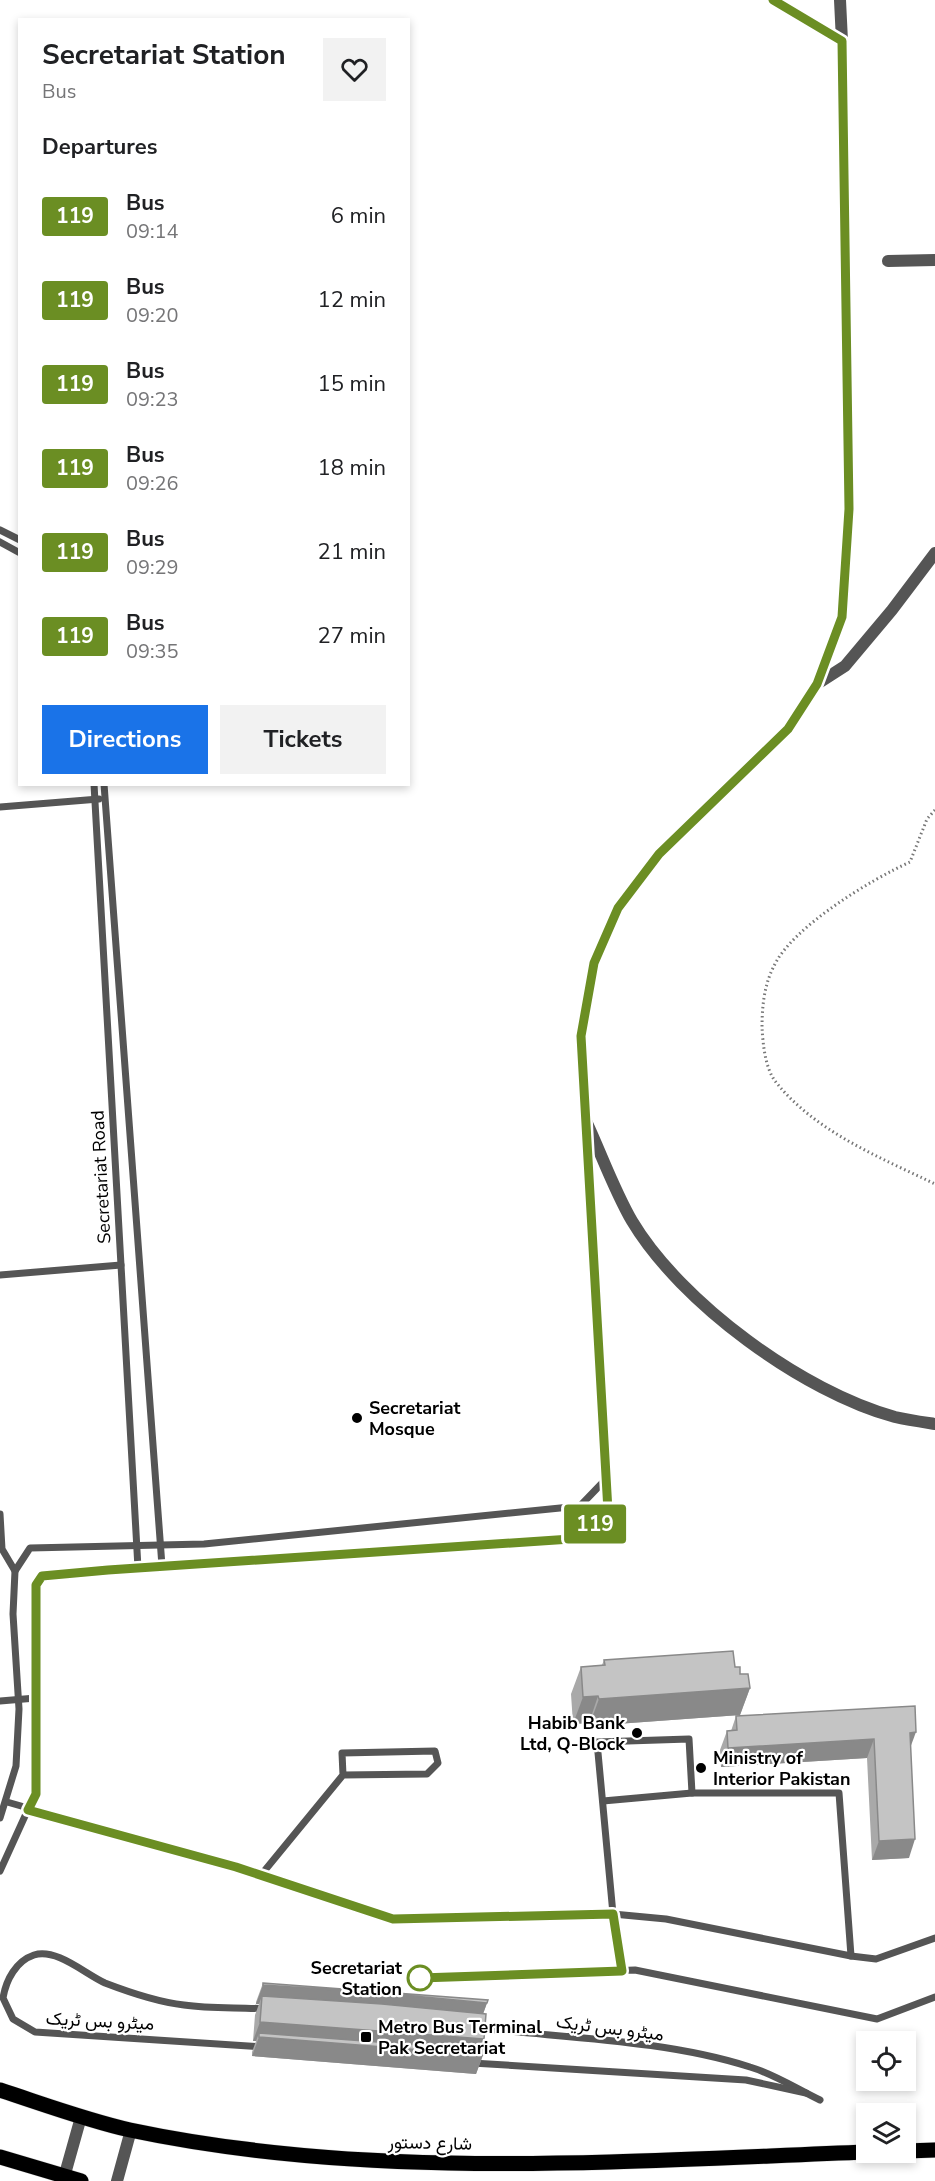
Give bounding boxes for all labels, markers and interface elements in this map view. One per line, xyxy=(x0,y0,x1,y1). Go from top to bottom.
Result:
text: Secretariat Station xyxy=(42,36,286,74)
button: heart xyxy=(323,38,386,101)
text: Bus xyxy=(42,78,76,105)
text: Departures xyxy=(42,132,157,162)
text: Bus xyxy=(126,188,165,218)
text: 6 min xyxy=(331,201,386,231)
text: 119 xyxy=(56,202,94,230)
text: 09:14 xyxy=(126,218,179,245)
text: Bus xyxy=(126,272,165,302)
text: 12 min xyxy=(318,285,386,315)
text: 119 xyxy=(56,286,94,314)
text: 09:20 xyxy=(126,302,179,329)
text: Bus xyxy=(126,356,165,386)
text: 15 min xyxy=(318,369,386,399)
text: 119 xyxy=(56,370,94,398)
text: 09:23 xyxy=(126,386,179,413)
text: Bus xyxy=(126,440,165,470)
text: 18 min xyxy=(318,453,386,483)
text: 119 xyxy=(56,454,94,482)
text: 09:26 xyxy=(126,470,179,497)
text: Bus xyxy=(126,524,165,554)
text: 21 min xyxy=(318,537,386,567)
text: 119 xyxy=(56,538,94,566)
text: 09:29 xyxy=(126,554,179,581)
text: Bus xyxy=(126,608,165,638)
text: 27 min xyxy=(318,621,386,651)
text: 119 xyxy=(56,622,94,650)
text: 09:35 xyxy=(126,638,179,665)
button: Directions xyxy=(42,705,208,774)
button: Tickets xyxy=(220,705,386,774)
street label: Secretariat Road xyxy=(86,1110,116,1244)
place label: Secretariat Mosque xyxy=(369,1396,460,1441)
marker: Secretariat Mosque xyxy=(350,1411,364,1425)
line badge: 119 xyxy=(560,1504,630,1544)
text: 119 xyxy=(576,1510,614,1538)
place label: Habib Bank Ltd, Q-Block xyxy=(520,1711,625,1756)
marker: Habib Bank Ltd, Q-Block xyxy=(630,1726,644,1740)
place label: Ministry of Interior Pakistan xyxy=(713,1746,850,1791)
marker: Ministry of Interior Pakistan xyxy=(694,1761,708,1775)
place label: Secretariat Station xyxy=(311,1956,402,2001)
marker: Secretariat Station xyxy=(407,1965,433,1991)
street label: میٹرو بس ٹریک xyxy=(45,2006,155,2036)
street label: میٹرو بس ٹریک xyxy=(555,2009,665,2047)
place label: Metro Bus Terminal Pak Secretariat xyxy=(378,2015,542,2060)
marker: Metro Bus Terminal Pak Secretariat xyxy=(359,2030,373,2044)
map controls xyxy=(856,2031,916,2163)
button: locate xyxy=(856,2031,916,2091)
button: layers xyxy=(856,2103,916,2163)
street label: شارع دستور xyxy=(387,2130,472,2156)

